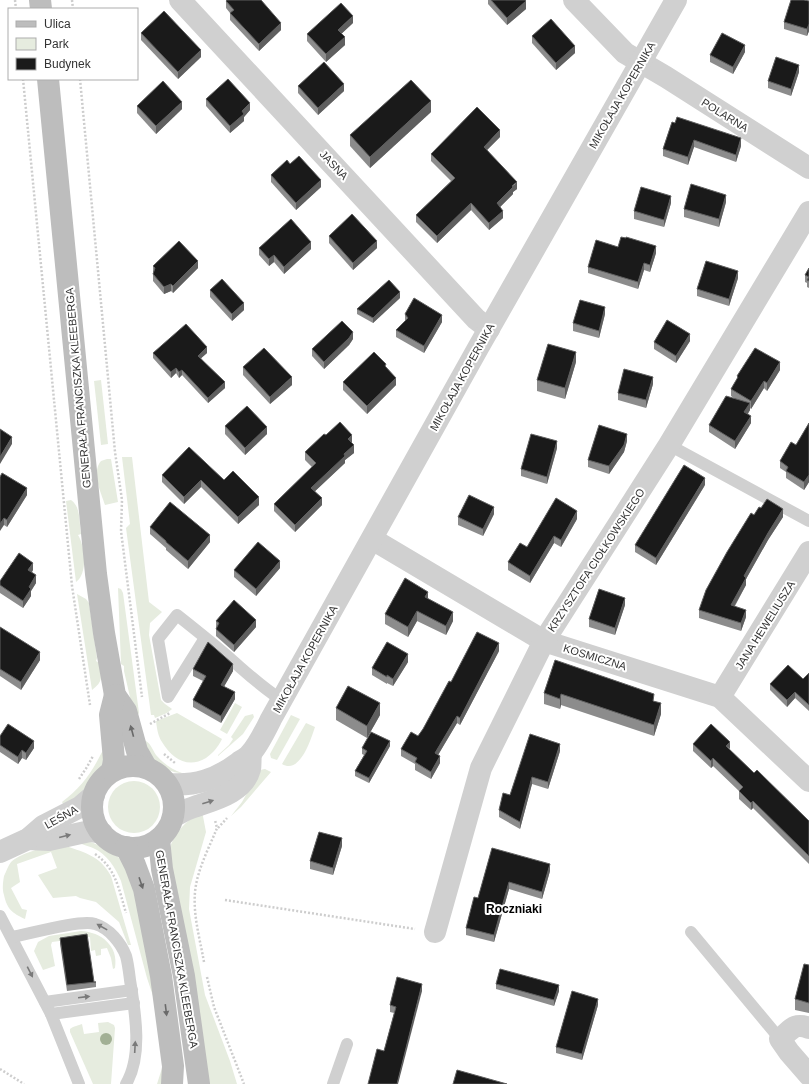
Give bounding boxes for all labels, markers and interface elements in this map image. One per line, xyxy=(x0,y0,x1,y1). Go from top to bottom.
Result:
legend xyxy=(8,8,138,80)
text: Ulica xyxy=(44,17,71,31)
text: Park xyxy=(44,37,70,51)
street label: MIKOŁAJA KOPERNIKA xyxy=(587,39,658,150)
text: Budynek xyxy=(44,57,92,71)
street label: POLARNA xyxy=(700,96,751,134)
street label: JASNA xyxy=(318,148,351,183)
street label: GENERAŁA FRANCISZKA KLEEBERGA xyxy=(63,287,93,489)
street label: MIKOŁAJA KOPERNIKA xyxy=(427,321,497,433)
street label: KRZYSZTOFA CIOŁKOWSKIEGO xyxy=(545,486,647,634)
street label: JANA HEWELIUSZA xyxy=(733,578,797,671)
street label: MIKOŁAJA KOPERNIKA xyxy=(270,603,340,715)
street label: KOSMICZNA xyxy=(562,642,629,672)
one-way arrow xyxy=(129,725,135,737)
one-way arrow xyxy=(203,799,215,805)
street label: LEŚNA xyxy=(42,803,80,831)
one-way arrow xyxy=(59,833,71,839)
street label: GENERAŁA FRANCISZKA KLEEBERGA xyxy=(154,849,200,1050)
one-way arrow xyxy=(139,877,145,889)
district label: Roczniaki xyxy=(486,902,542,916)
one-way arrow xyxy=(96,924,107,931)
one-way arrow xyxy=(27,966,33,978)
one-way arrow xyxy=(77,993,90,1000)
one-way arrow xyxy=(163,1004,169,1016)
one-way arrow xyxy=(132,1041,139,1053)

